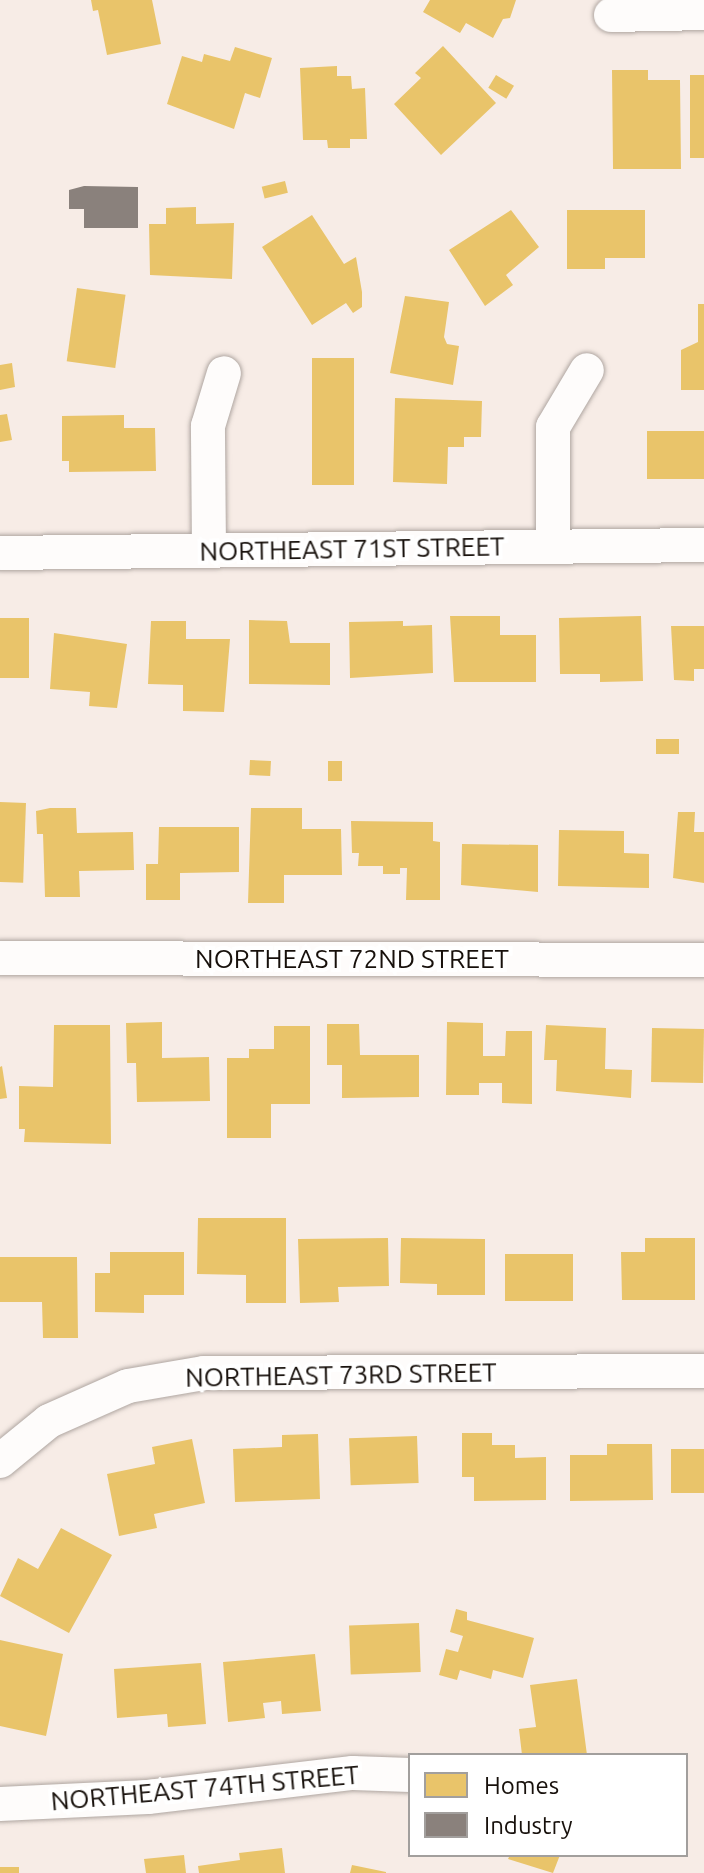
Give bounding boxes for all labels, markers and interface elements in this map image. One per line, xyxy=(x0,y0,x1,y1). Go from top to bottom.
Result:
street label: NORTHEAST 71ST STREET xyxy=(199,531,505,567)
street label: NORTHEAST 72ND STREET xyxy=(195,943,509,975)
street label: NORTHEAST 73RD STREET xyxy=(185,1357,497,1393)
legend xyxy=(408,1753,688,1857)
street label: NORTHEAST 74TH STREET xyxy=(49,1759,361,1817)
text: Homes xyxy=(484,1772,559,1799)
text: Industry xyxy=(484,1812,573,1839)

